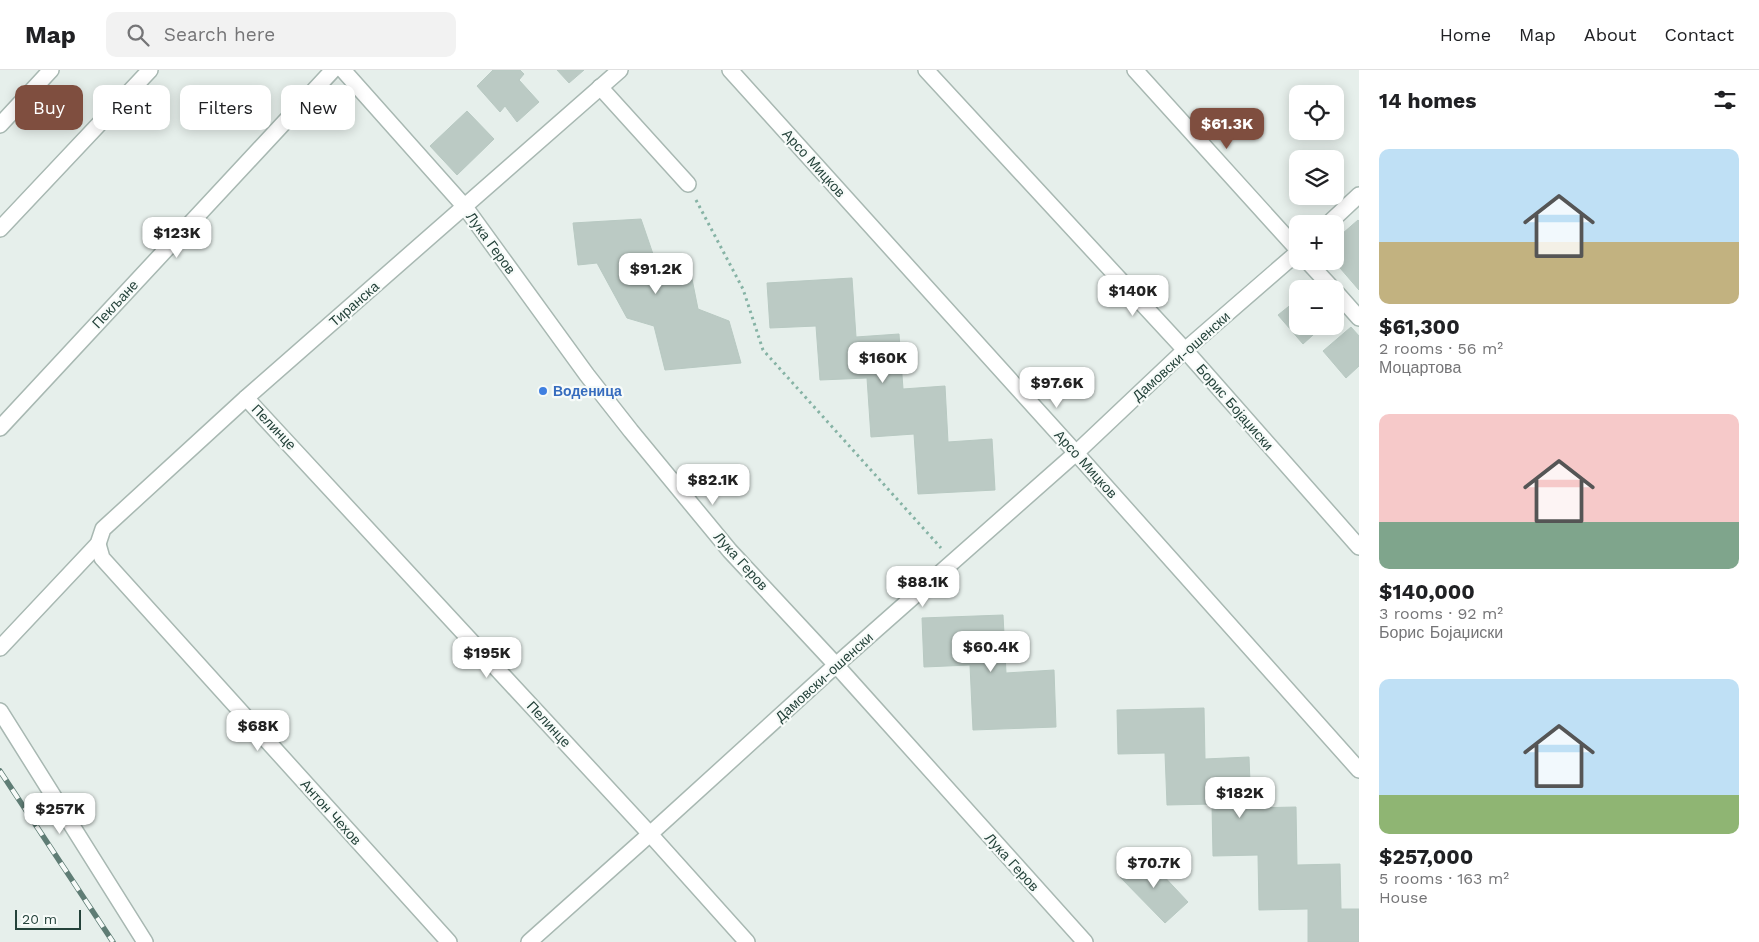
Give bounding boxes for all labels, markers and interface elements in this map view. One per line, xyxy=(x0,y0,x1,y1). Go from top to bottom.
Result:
search box xyxy=(106,12,456,57)
text: Map xyxy=(25,21,76,49)
icon: search xyxy=(124,21,152,49)
text: Search here xyxy=(164,23,275,46)
text: Home xyxy=(1440,24,1491,45)
text: Map xyxy=(1519,24,1556,45)
text: About xyxy=(1584,24,1636,45)
text: Contact xyxy=(1664,24,1734,45)
chip: Buy xyxy=(15,85,83,130)
chip: Rent xyxy=(93,85,170,130)
chip: Filters xyxy=(180,85,271,130)
chip: New xyxy=(281,85,355,130)
map controls xyxy=(1289,85,1344,335)
button: locate xyxy=(1289,85,1344,140)
icon: filters xyxy=(1711,86,1739,114)
text: 14 homes xyxy=(1379,88,1476,113)
pin: $61.3K xyxy=(1186,108,1268,150)
text: $61.3K xyxy=(1201,114,1253,133)
street label: Арсо Мицков xyxy=(779,126,849,200)
button: layers xyxy=(1289,150,1344,205)
icon: home xyxy=(1514,181,1604,271)
street label: Лука Геров xyxy=(463,209,519,277)
button: + xyxy=(1289,215,1344,270)
pin: $123K xyxy=(142,216,212,259)
text: $123K xyxy=(153,223,201,242)
pin: $91.2K xyxy=(615,252,697,295)
text: $91.2K xyxy=(630,259,682,278)
pin: $140K xyxy=(1098,274,1168,317)
street label: Пекљане xyxy=(89,276,141,331)
street label: Тиранска xyxy=(326,278,382,330)
button: − xyxy=(1289,280,1344,335)
text: $140K xyxy=(1109,281,1157,300)
street label: Дамовски-ошенски xyxy=(1129,308,1233,404)
text: $61,300 xyxy=(1379,314,1460,339)
text: 2 rooms · 56 m² xyxy=(1379,339,1503,358)
pin: $160K xyxy=(848,342,918,384)
text: $160K xyxy=(859,348,907,367)
text: Моцартова xyxy=(1379,358,1461,377)
street label: Борис Бојаџиски xyxy=(1193,361,1277,453)
pin: $97.6K xyxy=(1016,366,1098,409)
text: $97.6K xyxy=(1030,373,1084,392)
place label: Воденица xyxy=(553,383,622,399)
marker: Воденица xyxy=(537,385,549,397)
street label: Пелинце xyxy=(249,401,300,453)
street label: Арсо Мицков xyxy=(1051,427,1121,501)
icon: home xyxy=(1514,446,1604,536)
pin: $82.1K xyxy=(672,464,754,506)
text: $82.1K xyxy=(688,470,738,489)
street label: Лука Геров xyxy=(711,529,771,593)
pin: $88.1K xyxy=(882,566,964,608)
text: $88.1K xyxy=(897,572,949,591)
text: $140,000 xyxy=(1379,579,1475,604)
text: 3 rooms · 92 m² xyxy=(1379,604,1503,623)
text: Борис Бојаџиски xyxy=(1379,623,1503,642)
street label: Дамовски-ошенски xyxy=(772,629,876,725)
pin: $60.4K xyxy=(950,630,1032,673)
pin: $195K xyxy=(452,636,522,679)
text: $60.4K xyxy=(963,637,1019,656)
text: $195K xyxy=(463,643,511,662)
street label: Пелинце xyxy=(524,698,574,750)
pin: $68K xyxy=(228,710,288,752)
icon: home xyxy=(1514,711,1604,801)
text: $68K xyxy=(237,716,279,735)
street label: Антон Чехов xyxy=(297,776,365,848)
pin: $182K xyxy=(1205,776,1275,819)
text: $182K xyxy=(1216,783,1264,802)
pin: $257K xyxy=(25,792,95,835)
text: $257K xyxy=(35,799,85,818)
street label: Лука Геров xyxy=(982,830,1042,894)
text: $257,000 xyxy=(1379,844,1473,869)
pin: $70.7K xyxy=(1113,846,1195,889)
text: $70.7K xyxy=(1127,853,1181,872)
text: 5 rooms · 163 m² xyxy=(1379,869,1509,888)
text: House xyxy=(1379,888,1428,907)
scale bar xyxy=(15,907,81,930)
text: 20 m xyxy=(22,911,57,927)

